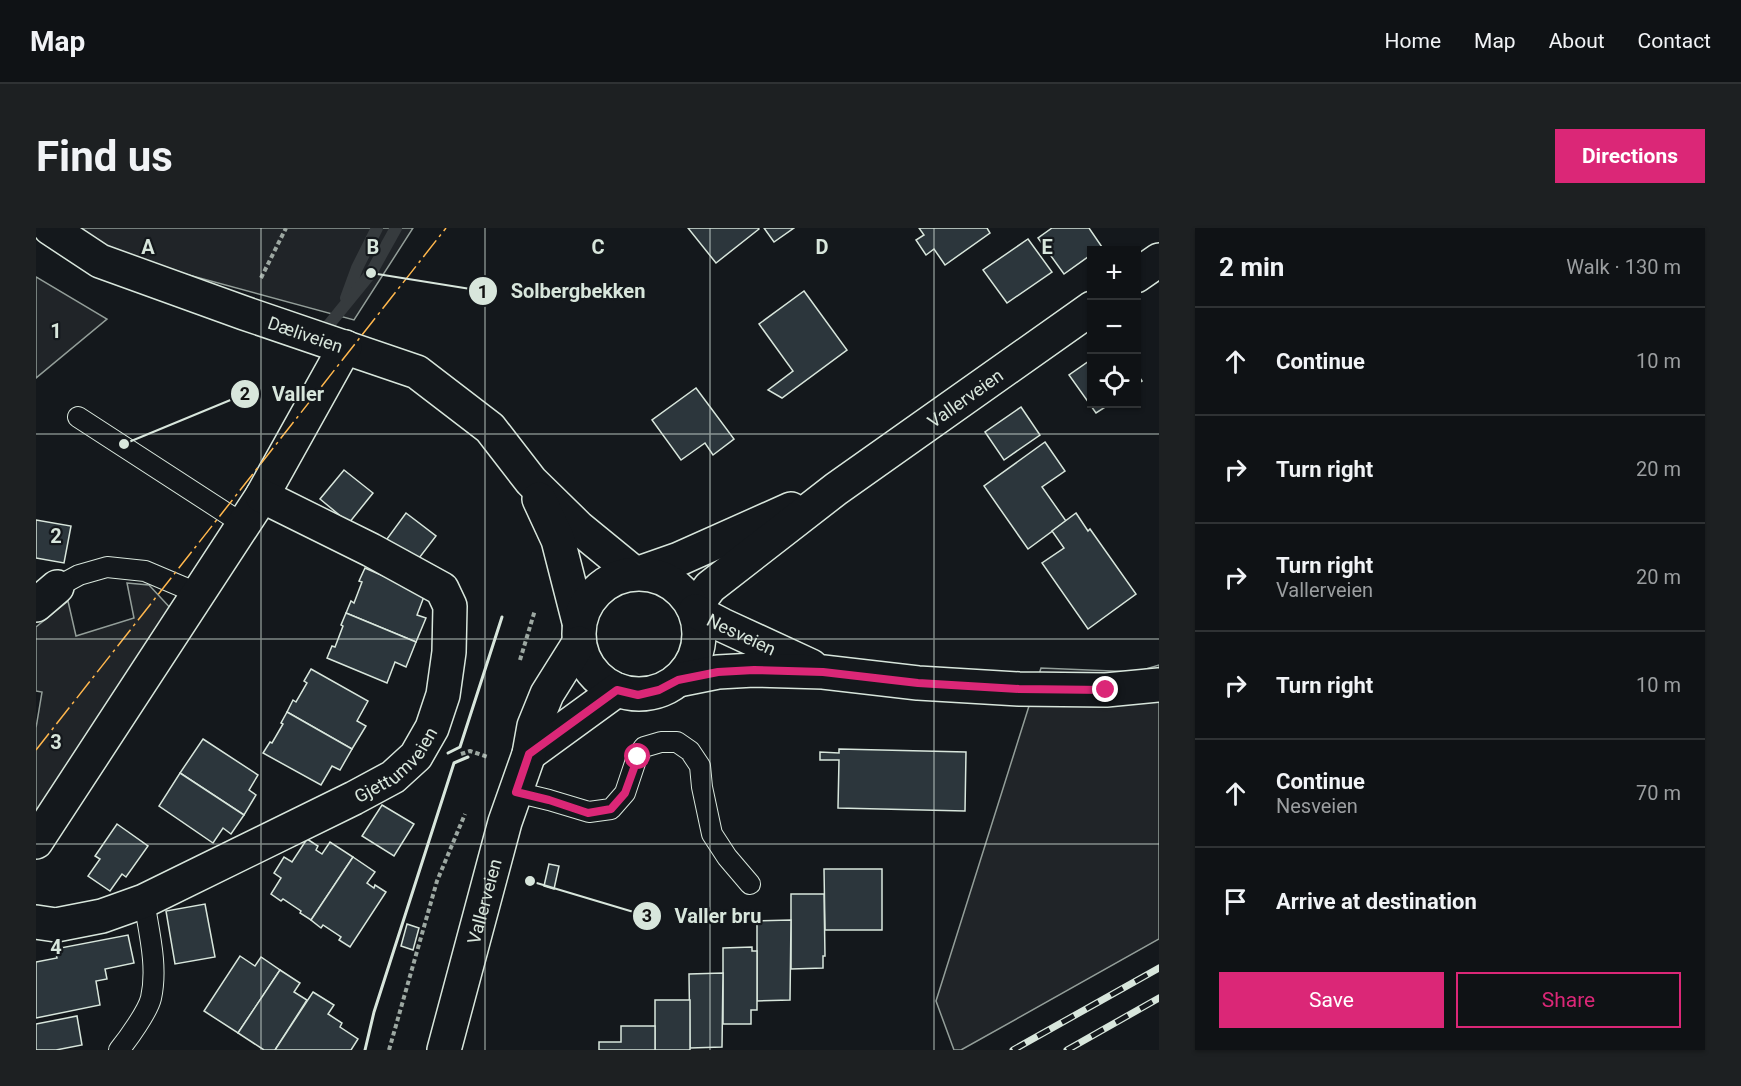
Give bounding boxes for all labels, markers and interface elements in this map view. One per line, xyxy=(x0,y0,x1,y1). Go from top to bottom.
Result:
text: Map xyxy=(30,25,85,58)
text: Home xyxy=(1385,29,1441,53)
text: Map xyxy=(1474,29,1516,53)
text: About xyxy=(1549,29,1605,53)
text: Contact xyxy=(1638,29,1711,53)
button: Directions xyxy=(1555,129,1705,183)
text: Find us xyxy=(36,132,173,181)
text: A xyxy=(141,235,155,259)
text: B xyxy=(367,235,379,259)
text: C xyxy=(591,235,605,259)
text: D xyxy=(816,235,829,259)
text: E xyxy=(1041,235,1053,259)
map controls xyxy=(1087,246,1141,408)
button: + xyxy=(1087,246,1141,300)
text: 2 min xyxy=(1219,252,1284,282)
text: Walk · 130 m xyxy=(1566,255,1681,279)
callout: Solbergbekken xyxy=(468,272,657,310)
text: Solbergbekken xyxy=(511,279,645,303)
text: 1 xyxy=(478,281,488,302)
button: − xyxy=(1087,300,1141,354)
street label: Dæliveien xyxy=(265,311,346,356)
text: 1 xyxy=(50,319,62,343)
icon: ahead xyxy=(1219,345,1252,378)
text: Continue xyxy=(1276,349,1365,374)
text: 10 m xyxy=(1636,349,1681,373)
button: locate xyxy=(1087,354,1141,408)
street label: Vallerveien xyxy=(923,364,1007,432)
callout: Valler xyxy=(230,375,336,413)
text: Valler xyxy=(272,382,325,406)
text: 2 xyxy=(240,383,250,404)
icon: right xyxy=(1219,453,1252,486)
text: Turn right xyxy=(1276,457,1373,482)
text: 20 m xyxy=(1636,457,1681,481)
text: 2 xyxy=(50,524,62,548)
text: Turn right xyxy=(1276,553,1373,578)
icon: right xyxy=(1219,561,1252,594)
text: 20 m xyxy=(1636,565,1681,589)
text: Vallerveien xyxy=(1276,578,1373,602)
street label: Nesveien xyxy=(704,609,779,659)
icon: right xyxy=(1219,669,1252,702)
text: Turn right xyxy=(1276,673,1373,698)
text: 10 m xyxy=(1636,673,1681,697)
route end xyxy=(1092,676,1118,702)
street label: Gjettumveien xyxy=(350,723,441,807)
text: 3 xyxy=(50,730,62,754)
route start xyxy=(624,743,650,769)
text: Continue xyxy=(1276,769,1365,794)
icon: ahead xyxy=(1219,777,1252,810)
text: 70 m xyxy=(1636,781,1681,805)
text: Nesveien xyxy=(1276,794,1358,818)
street label: Vallerveien xyxy=(462,856,505,946)
icon: arrive xyxy=(1219,885,1252,918)
text: Arrive at destination xyxy=(1276,889,1477,914)
callout: Valler bru xyxy=(632,897,773,935)
text: Valler bru xyxy=(675,904,761,928)
text: 3 xyxy=(642,905,652,926)
text: 4 xyxy=(50,935,62,959)
button: Save xyxy=(1219,972,1444,1028)
button: Share xyxy=(1456,972,1681,1028)

